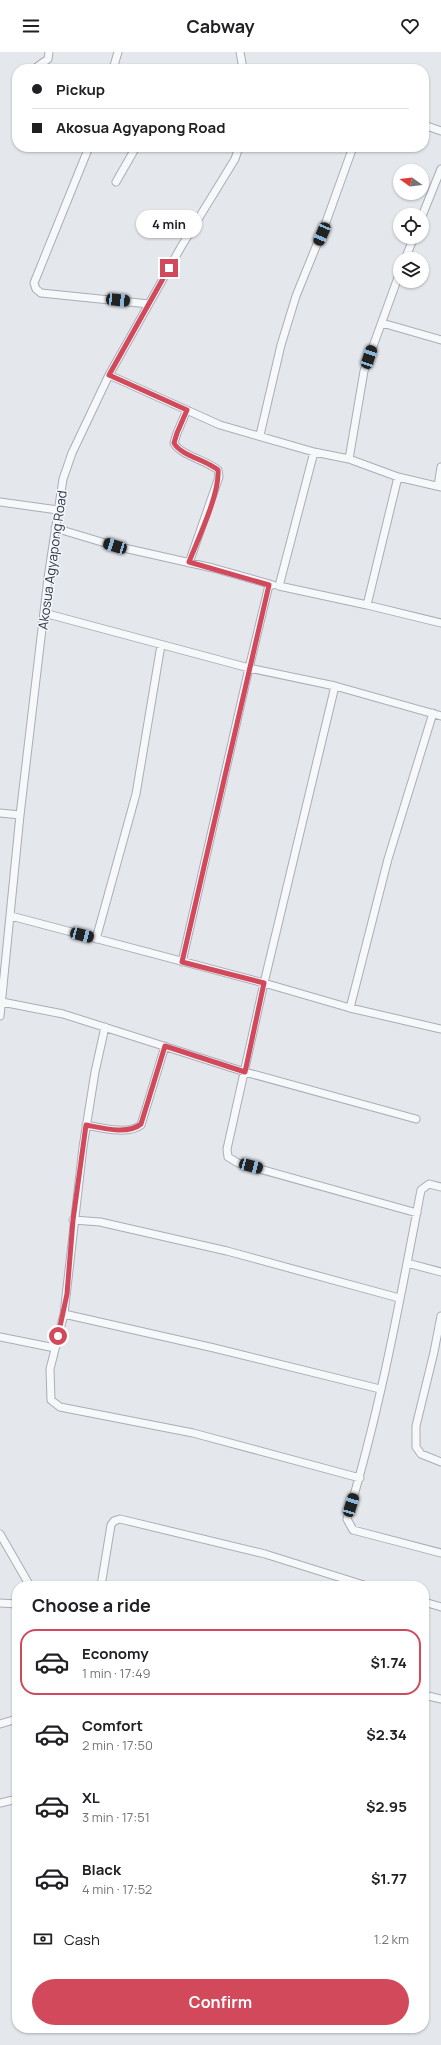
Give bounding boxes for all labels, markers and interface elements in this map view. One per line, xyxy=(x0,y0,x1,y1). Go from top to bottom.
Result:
text: Cabway xyxy=(186,14,255,38)
icon: menu xyxy=(20,15,42,37)
icon: heart xyxy=(399,15,421,37)
text: Pickup xyxy=(56,79,105,100)
text: Akosua Agyapong Road xyxy=(56,117,225,138)
north arrow xyxy=(393,164,429,200)
map controls xyxy=(393,164,429,288)
button: locate xyxy=(393,208,429,244)
callout: 4 min xyxy=(136,210,202,238)
text: 4 min xyxy=(152,215,186,233)
car xyxy=(312,221,332,247)
button: layers xyxy=(393,252,429,288)
route end xyxy=(160,259,178,277)
car xyxy=(105,293,131,307)
car xyxy=(360,344,378,370)
street label: Akosua Agyapong Road xyxy=(33,489,71,631)
car xyxy=(102,537,128,555)
car xyxy=(69,926,95,944)
car xyxy=(238,1157,264,1175)
route start xyxy=(49,1327,67,1345)
car xyxy=(342,1492,360,1518)
text: Choose a ride xyxy=(32,1593,151,1617)
text: Economy xyxy=(82,1643,149,1664)
icon: car xyxy=(34,1644,70,1680)
text: $1.74 xyxy=(371,1652,407,1673)
text: 1 min · 17:49 xyxy=(82,1664,151,1682)
text: Comfort xyxy=(82,1715,143,1736)
icon: car xyxy=(34,1716,70,1752)
text: $2.34 xyxy=(366,1724,407,1745)
text: 2 min · 17:50 xyxy=(82,1736,153,1754)
text: XL xyxy=(82,1787,100,1808)
icon: car xyxy=(34,1788,70,1824)
text: $2.95 xyxy=(366,1796,407,1817)
text: 3 min · 17:51 xyxy=(82,1808,150,1826)
text: Black xyxy=(82,1859,121,1880)
icon: car xyxy=(34,1860,70,1896)
text: $1.77 xyxy=(371,1868,407,1889)
text: 4 min · 17:52 xyxy=(82,1880,152,1898)
icon: cash xyxy=(32,1928,54,1950)
text: Cash xyxy=(64,1929,100,1950)
text: 1.2 km xyxy=(374,1930,409,1948)
button: Confirm xyxy=(32,1979,409,2025)

